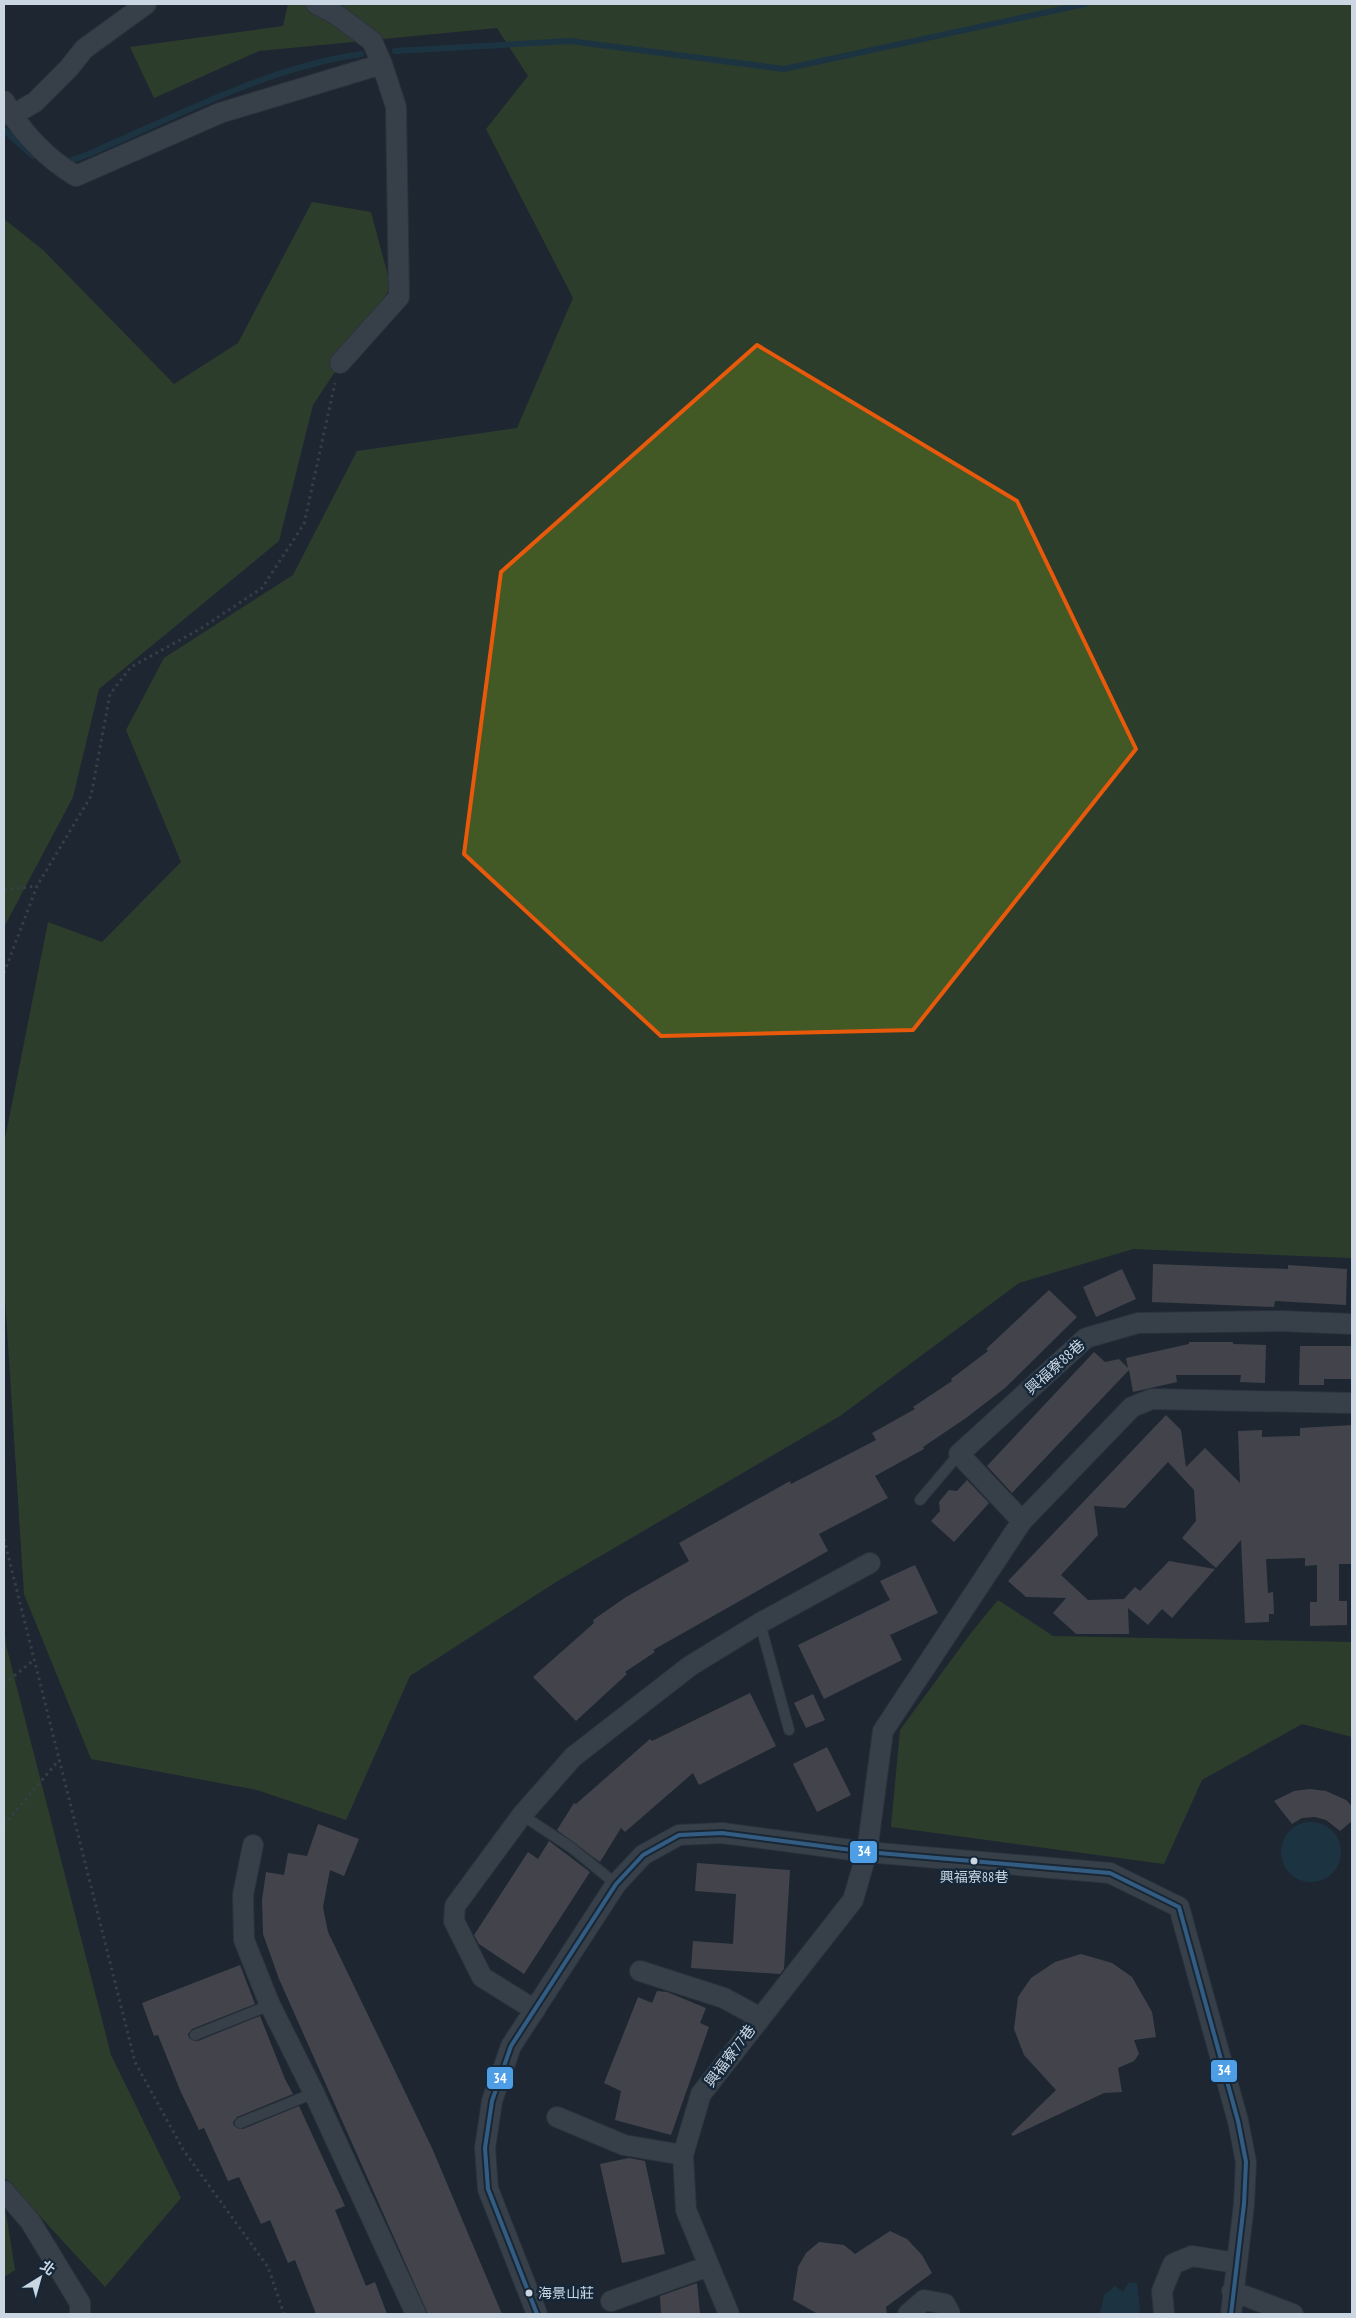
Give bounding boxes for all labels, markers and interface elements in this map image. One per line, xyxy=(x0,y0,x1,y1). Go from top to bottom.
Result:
street label: 興福寮88巷 xyxy=(1021,1335,1088,1398)
line badge: 34 xyxy=(849,1840,878,1864)
text: 34 xyxy=(857,1842,871,1860)
marker: 興福寮88巷 xyxy=(969,1856,979,1866)
place label: 興福寮88巷 xyxy=(940,1868,1008,1886)
street label: 興福寮77巷 xyxy=(700,2021,759,2091)
line badge: 34 xyxy=(1210,2059,1238,2083)
text: 34 xyxy=(1217,2061,1231,2079)
line badge: 34 xyxy=(486,2066,514,2090)
text: 34 xyxy=(493,2069,507,2087)
north arrow xyxy=(15,2253,65,2303)
text: 北 xyxy=(37,2256,59,2279)
place label: 海景山莊 xyxy=(538,2284,594,2302)
marker: 海景山莊 xyxy=(524,2288,534,2298)

